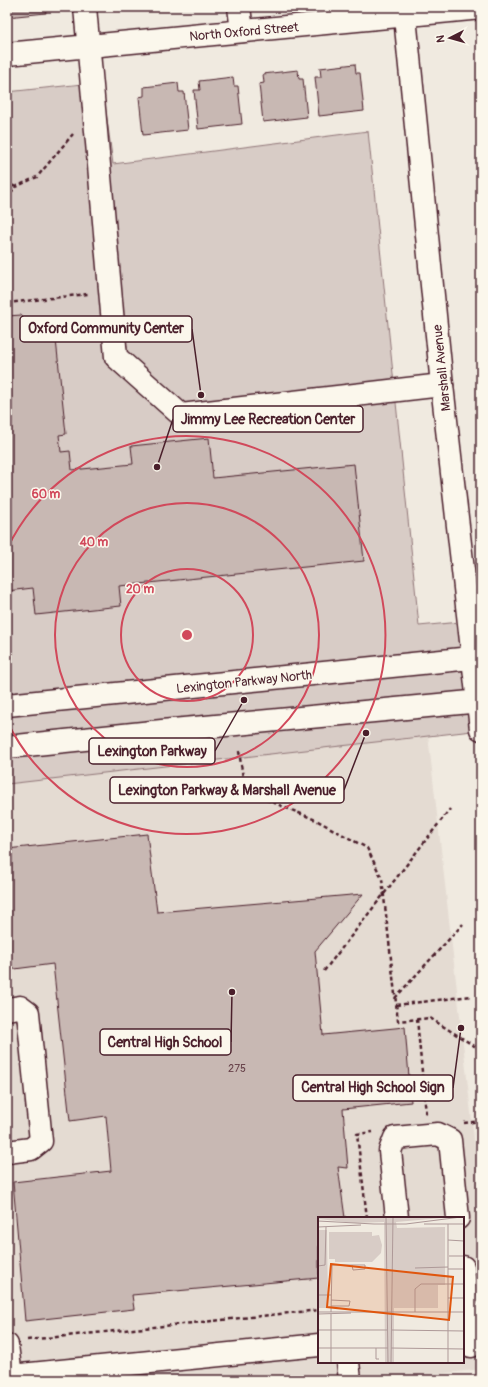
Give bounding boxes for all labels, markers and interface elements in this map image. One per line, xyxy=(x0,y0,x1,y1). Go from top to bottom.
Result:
north arrow xyxy=(430,18,470,58)
street label: North Oxford Street xyxy=(189,19,300,45)
text: N xyxy=(434,34,447,43)
callout: Oxford Community Center xyxy=(20,316,192,342)
text: Oxford Community Center xyxy=(28,320,185,337)
street label: Marshall Avenue xyxy=(429,323,454,412)
callout: Jimmy Lee Recreation Center xyxy=(173,406,363,432)
text: Jimmy Lee Recreation Center xyxy=(181,411,356,428)
text: 60 m xyxy=(32,487,61,502)
text: 40 m xyxy=(79,535,109,550)
text: 20 m xyxy=(126,582,154,597)
centre of rings xyxy=(180,628,194,642)
street label: Lexington Parkway North xyxy=(175,667,313,697)
callout: Lexington Parkway xyxy=(89,738,215,764)
text: Lexington Parkway xyxy=(97,743,207,760)
callout: Lexington Parkway & Marshall Avenue xyxy=(110,777,344,803)
text: Lexington Parkway & Marshall Avenue xyxy=(118,782,337,799)
callout: Central High School xyxy=(100,1029,231,1055)
text: Central High School xyxy=(108,1034,222,1051)
house number: 275 xyxy=(228,1062,246,1075)
callout: Central High School Sign xyxy=(293,1075,453,1101)
text: Central High School Sign xyxy=(301,1079,445,1096)
inset map xyxy=(318,1217,464,1363)

